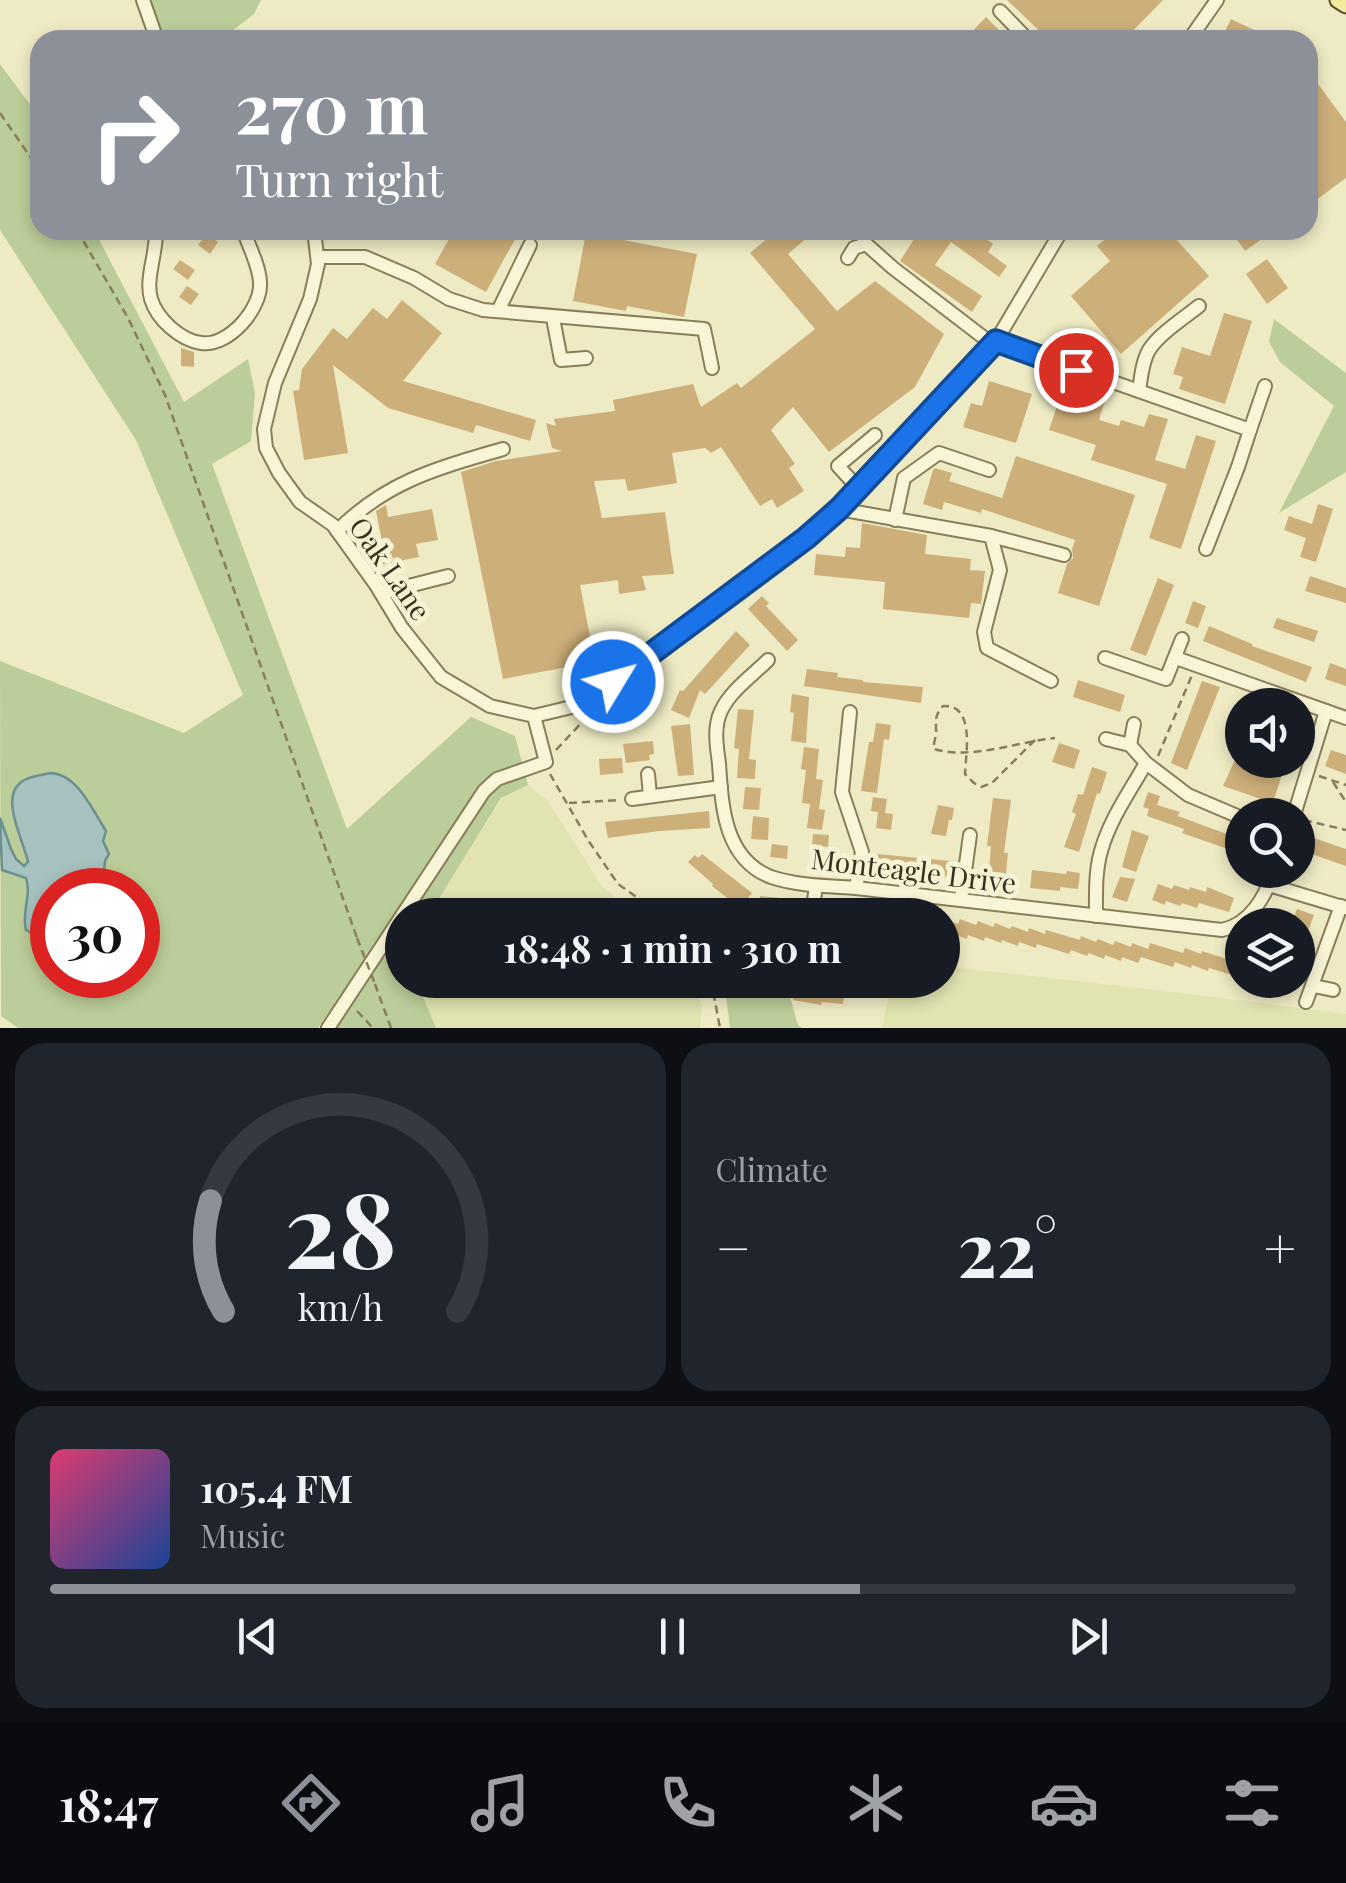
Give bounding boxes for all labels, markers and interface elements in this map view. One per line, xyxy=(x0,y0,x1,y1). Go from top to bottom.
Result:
text: 270 m xyxy=(235,58,428,152)
icon: right xyxy=(70,70,200,200)
text: Turn right xyxy=(235,148,443,208)
pin xyxy=(1034,328,1119,413)
icon: arrive xyxy=(1049,343,1104,398)
street label: Oak Lane xyxy=(342,509,440,627)
position arrow xyxy=(561,630,665,734)
map controls xyxy=(1225,688,1315,998)
button: sound xyxy=(1225,688,1315,778)
button: search xyxy=(1225,798,1315,888)
street label: Monteagle Drive xyxy=(809,839,1019,901)
speed limit sign: 30 xyxy=(30,868,160,998)
button: layers xyxy=(1225,908,1315,998)
text: 18:48 · 1 min · 310 m xyxy=(503,922,842,973)
text: Climate xyxy=(716,1147,828,1190)
text: 28 xyxy=(284,1156,397,1295)
text: 22° xyxy=(957,1196,1057,1296)
text: − xyxy=(716,1209,751,1283)
text: + xyxy=(1264,1209,1296,1283)
text: km/h xyxy=(297,1282,383,1330)
text: 105.4 FM xyxy=(200,1462,353,1513)
text: Music xyxy=(200,1513,285,1556)
icon: previous xyxy=(230,1609,285,1664)
icon: pause xyxy=(645,1609,700,1664)
icon: next xyxy=(1061,1609,1116,1664)
icon: directions xyxy=(276,1768,346,1838)
icon: music xyxy=(465,1768,535,1838)
icon: phone xyxy=(653,1768,723,1838)
icon: climate xyxy=(841,1768,911,1838)
icon: car xyxy=(1029,1768,1099,1838)
icon: filters xyxy=(1217,1768,1287,1838)
text: 18:47 xyxy=(59,1773,158,1833)

